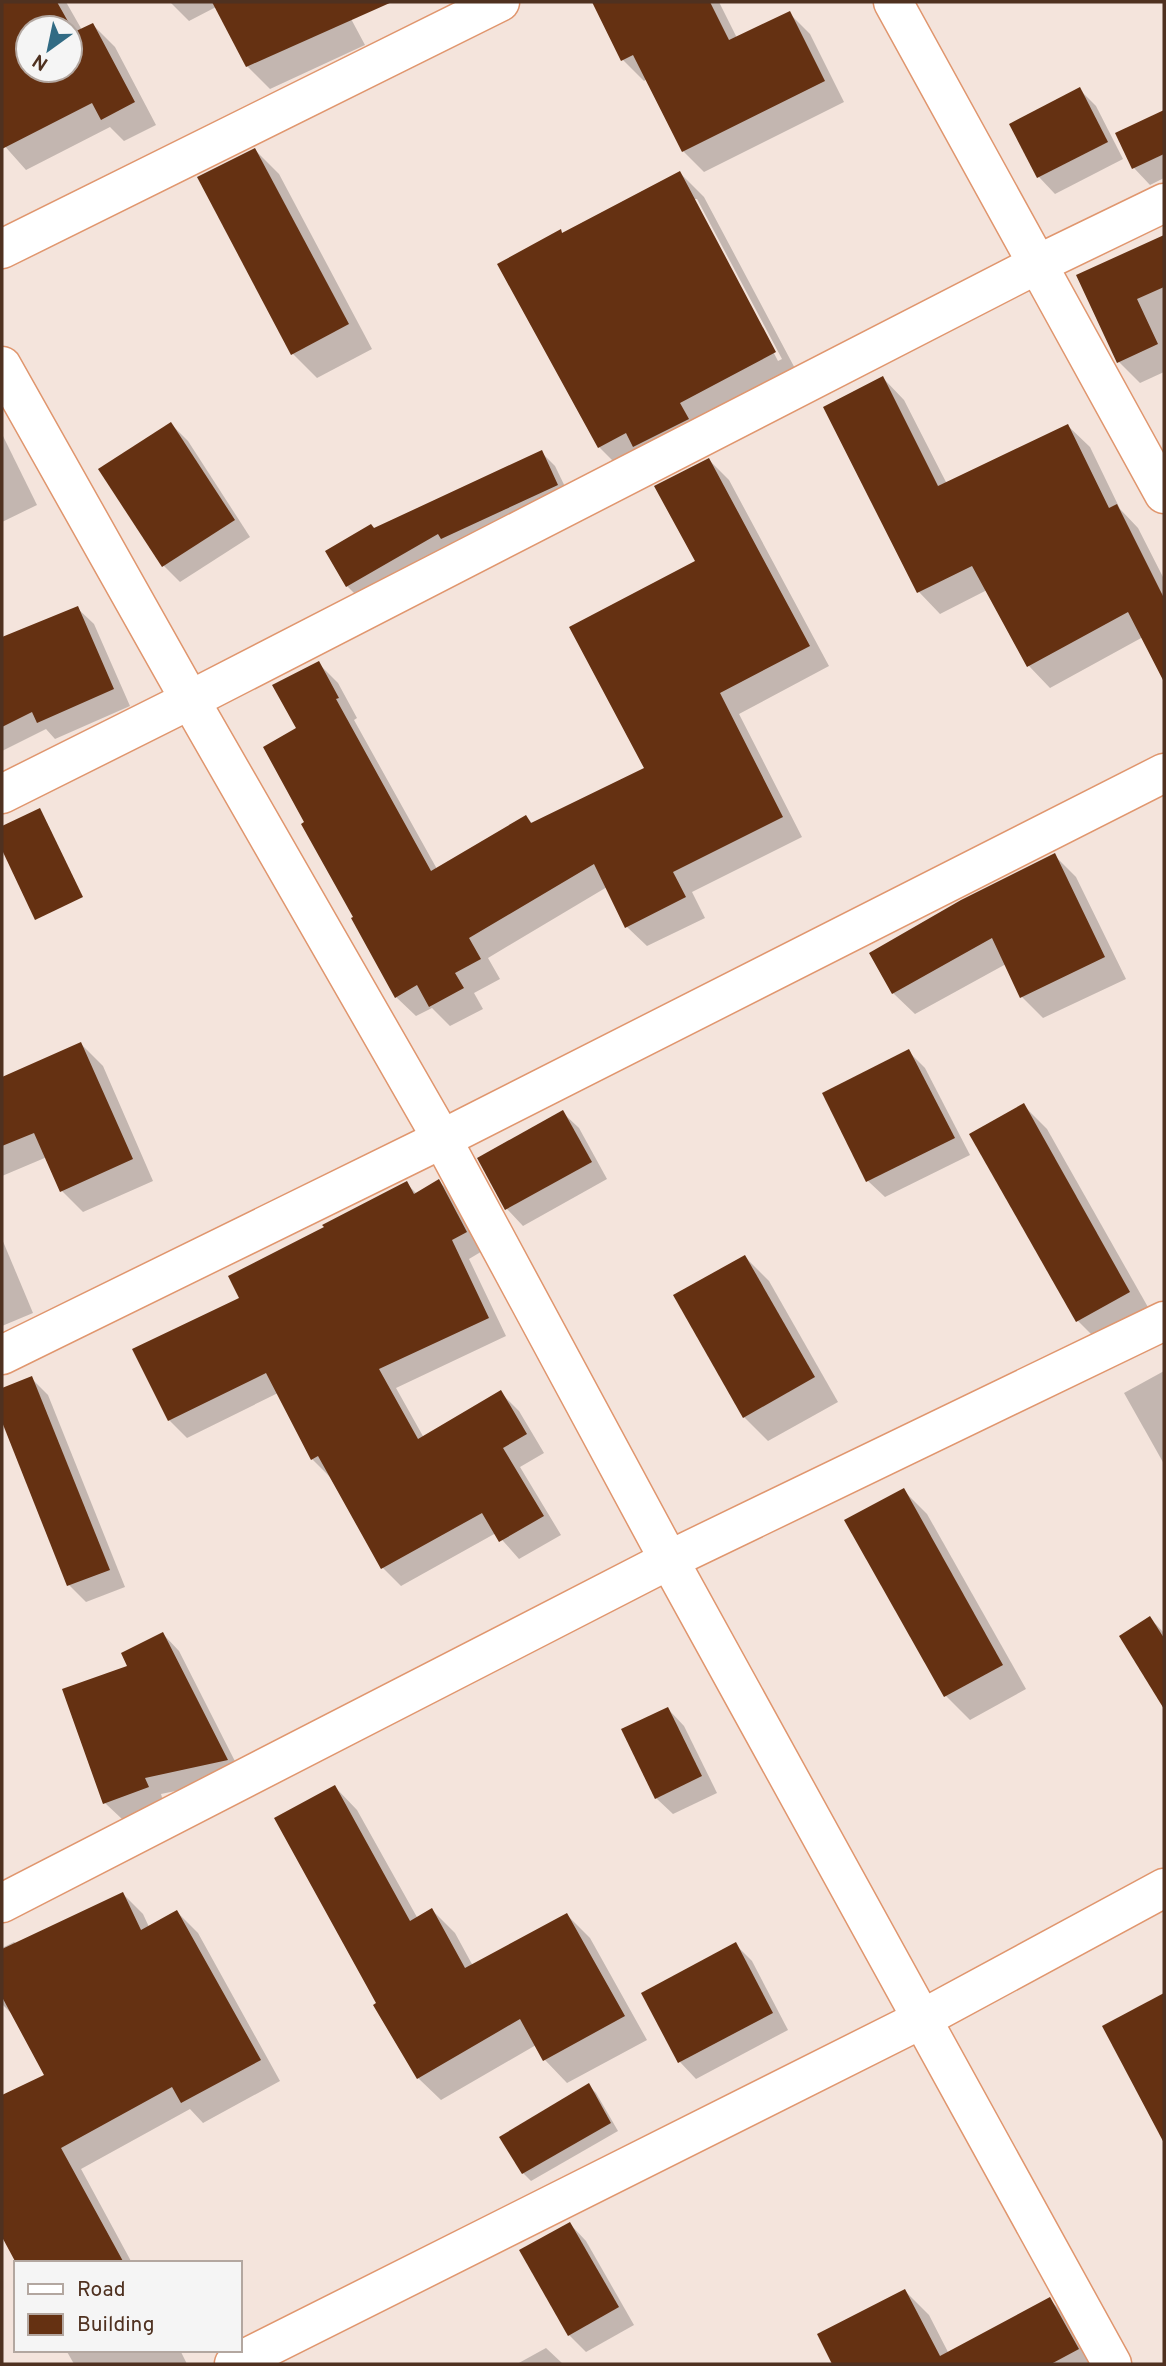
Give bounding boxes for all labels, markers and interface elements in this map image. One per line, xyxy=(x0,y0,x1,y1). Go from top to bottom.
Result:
north arrow xyxy=(14,14,84,84)
text: N xyxy=(29,48,53,75)
legend xyxy=(14,2261,242,2352)
text: Road xyxy=(77,2277,126,2304)
text: Building xyxy=(77,2312,155,2339)

